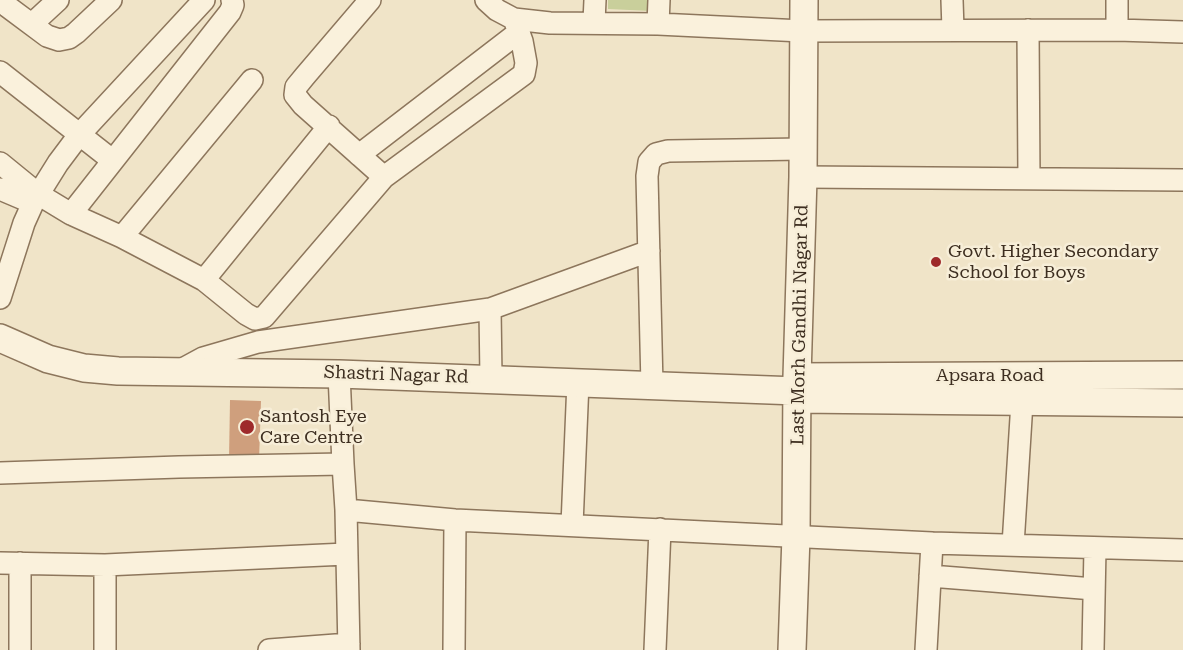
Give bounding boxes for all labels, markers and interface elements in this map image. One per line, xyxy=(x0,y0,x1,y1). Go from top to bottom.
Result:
street label: Last Morh Gandhi Nagar Rd xyxy=(787,204,813,446)
place label: Govt. Higher Secondary School for Boys xyxy=(948,241,1159,284)
marker: Govt. Higher Secondary School for Boys xyxy=(929,255,943,269)
street label: Shastri Nagar Rd xyxy=(323,362,469,388)
street label: Apsara Road xyxy=(936,365,1044,387)
place label: Santosh Eye Care Centre xyxy=(260,406,367,448)
marker: Santosh Eye Care Centre xyxy=(238,418,256,436)

